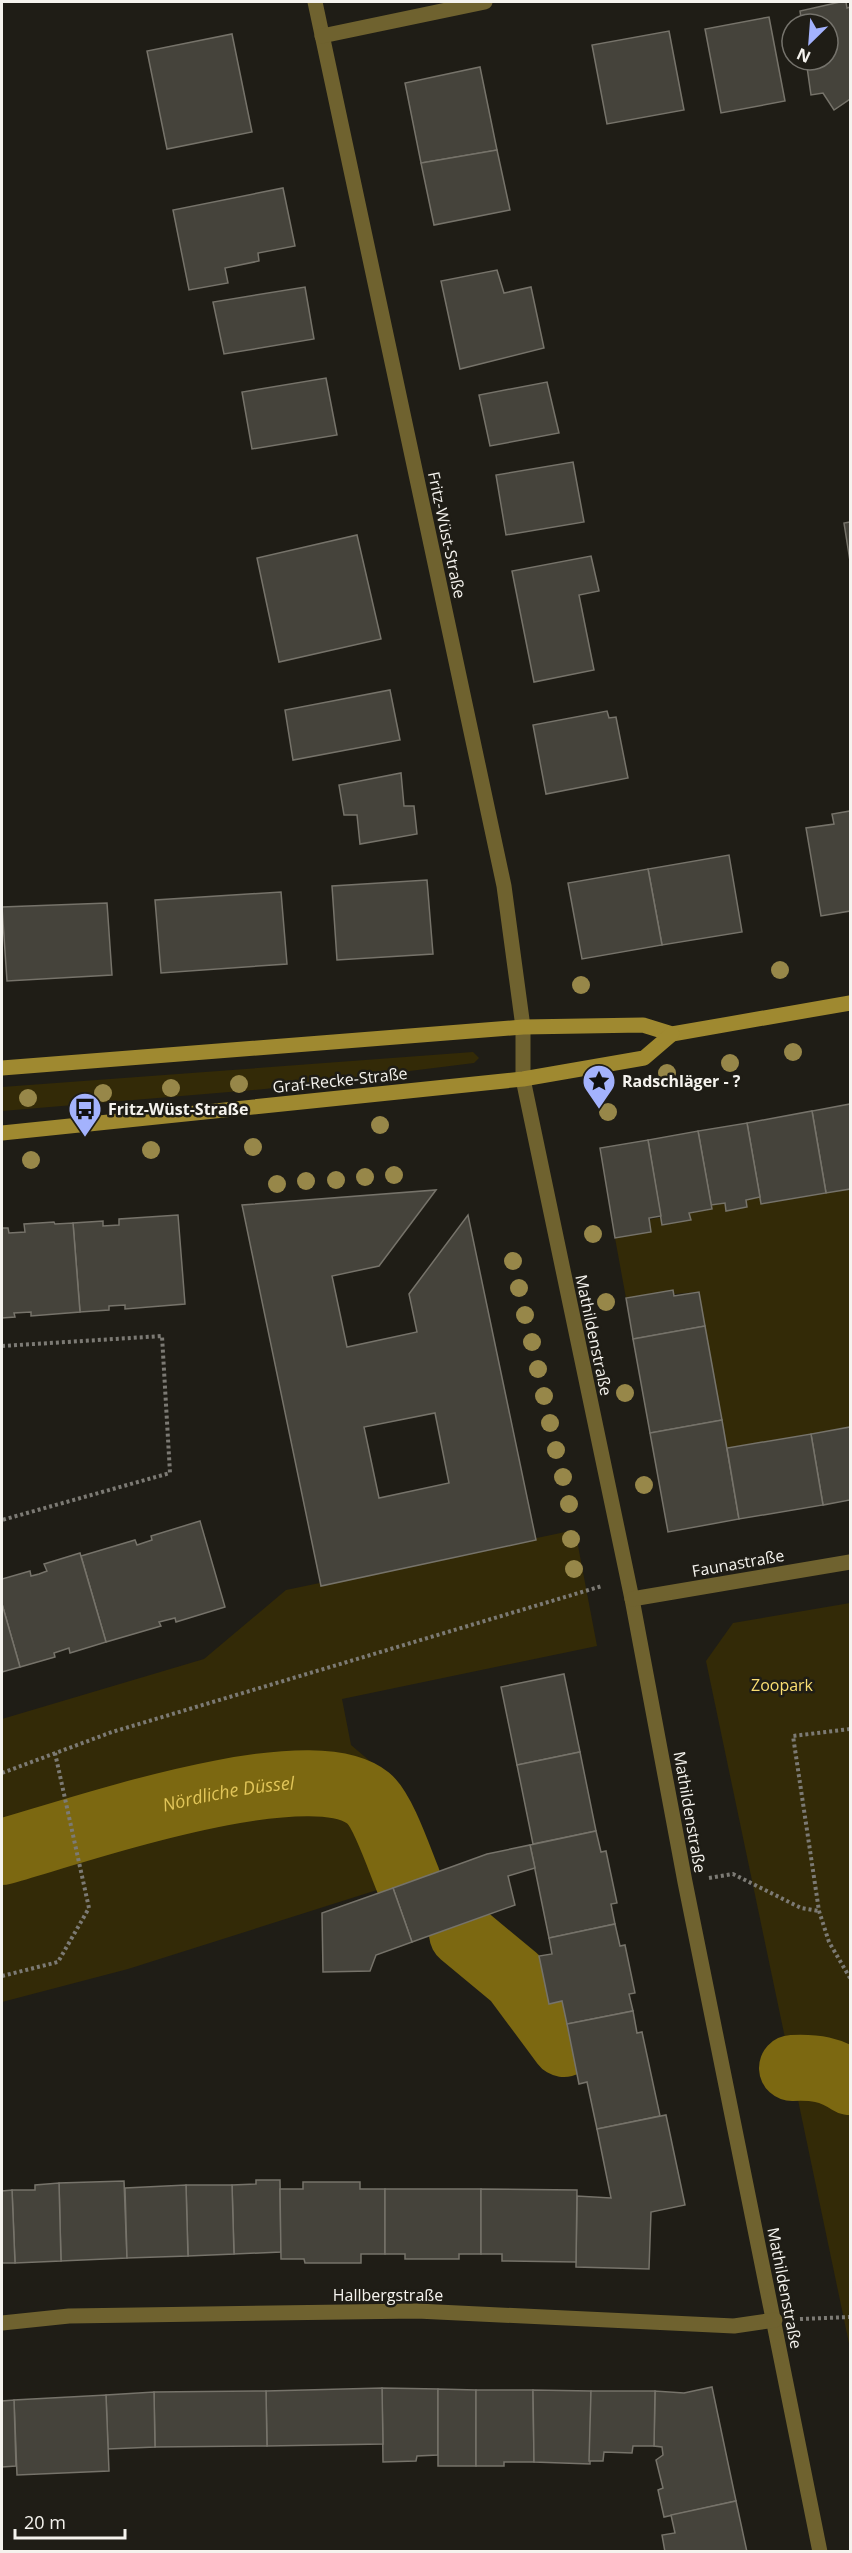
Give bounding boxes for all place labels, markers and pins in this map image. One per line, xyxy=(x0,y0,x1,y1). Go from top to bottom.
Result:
place icon: Radschläger - ? xyxy=(581,1063,617,1110)
place label: Radschläger - ? xyxy=(622,1070,741,1092)
bus stop icon: Fritz-Wüst-Straße xyxy=(67,1091,103,1138)
place label: Fritz-Wüst-Straße xyxy=(108,1098,248,1120)

